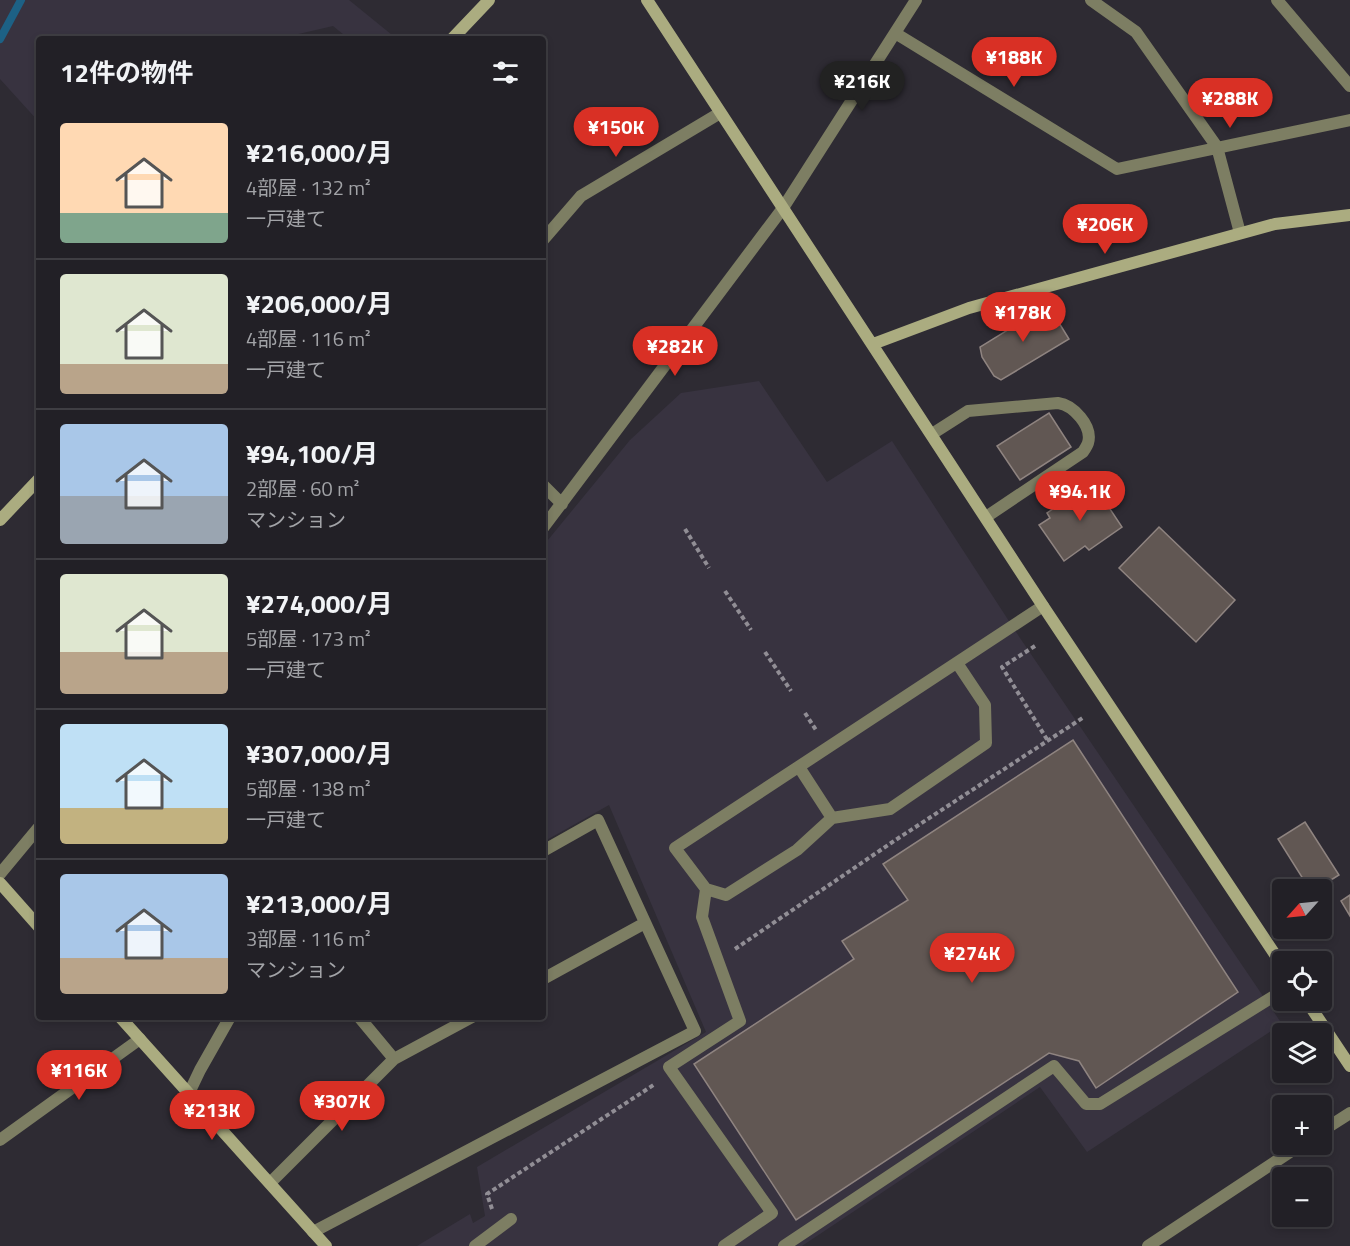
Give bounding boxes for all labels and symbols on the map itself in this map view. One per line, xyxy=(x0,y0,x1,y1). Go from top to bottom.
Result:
pin: ¥188K xyxy=(972,37,1056,88)
pin: ¥216K xyxy=(820,61,904,112)
pin: ¥288K xyxy=(1188,78,1272,129)
pin: ¥150K xyxy=(574,107,658,158)
pin: ¥206K xyxy=(1063,204,1147,255)
pin: ¥178K xyxy=(981,292,1065,343)
pin: ¥282K xyxy=(633,326,717,377)
pin: ¥94.1K xyxy=(1031,471,1129,522)
north arrow xyxy=(1272,879,1332,939)
pin: ¥274K xyxy=(930,933,1014,984)
pin: ¥116K xyxy=(37,1050,121,1101)
pin: ¥307K xyxy=(300,1081,384,1132)
pin: ¥213K xyxy=(170,1090,254,1141)

